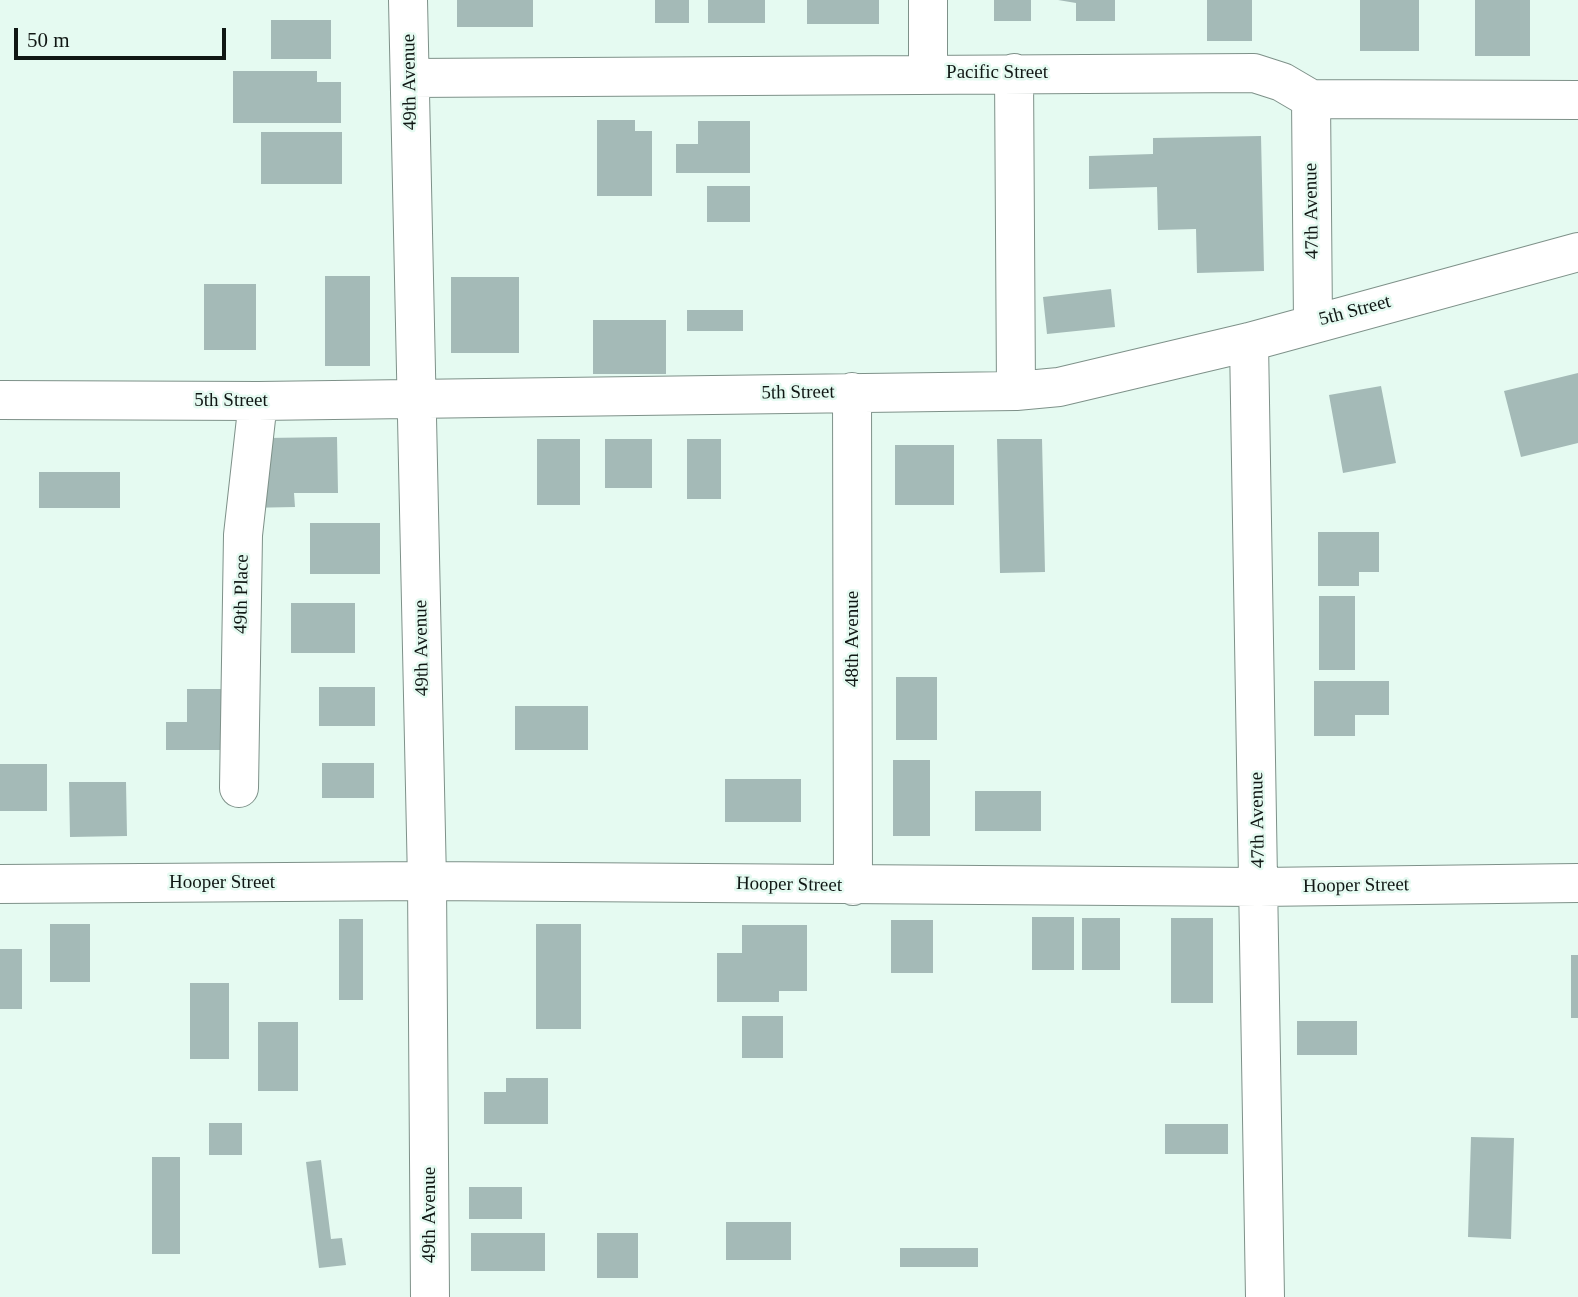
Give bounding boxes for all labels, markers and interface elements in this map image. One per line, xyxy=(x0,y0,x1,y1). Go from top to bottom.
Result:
scale bar xyxy=(18,14,229,58)
text: 50 m xyxy=(27,28,70,52)
street label: 49th Avenue xyxy=(398,34,422,130)
street label: Pacific Street xyxy=(946,62,1048,84)
street label: 47th Avenue xyxy=(1300,163,1324,259)
street label: 5th Street xyxy=(1317,290,1393,332)
street label: 5th Street xyxy=(761,381,835,405)
street label: 5th Street xyxy=(194,390,268,412)
street label: 49th Place xyxy=(230,554,254,634)
street label: 48th Avenue xyxy=(842,591,864,687)
street label: 49th Avenue xyxy=(410,600,434,696)
street label: 47th Avenue xyxy=(1246,772,1270,868)
street label: Hooper Street xyxy=(169,872,275,894)
street label: Hooper Street xyxy=(736,873,842,897)
street label: Hooper Street xyxy=(1303,874,1409,898)
street label: 49th Avenue xyxy=(419,1167,441,1263)

